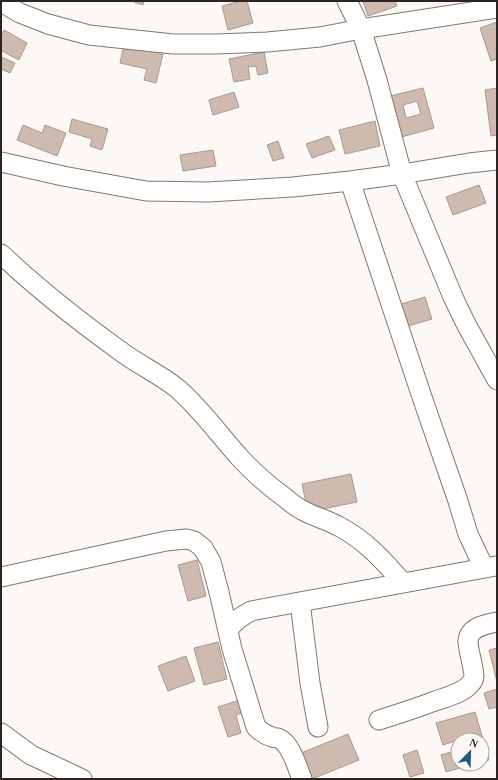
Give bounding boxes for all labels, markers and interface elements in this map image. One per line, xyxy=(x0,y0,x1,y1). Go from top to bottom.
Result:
north arrow xyxy=(450,732,490,772)
text: N xyxy=(468,736,480,750)

